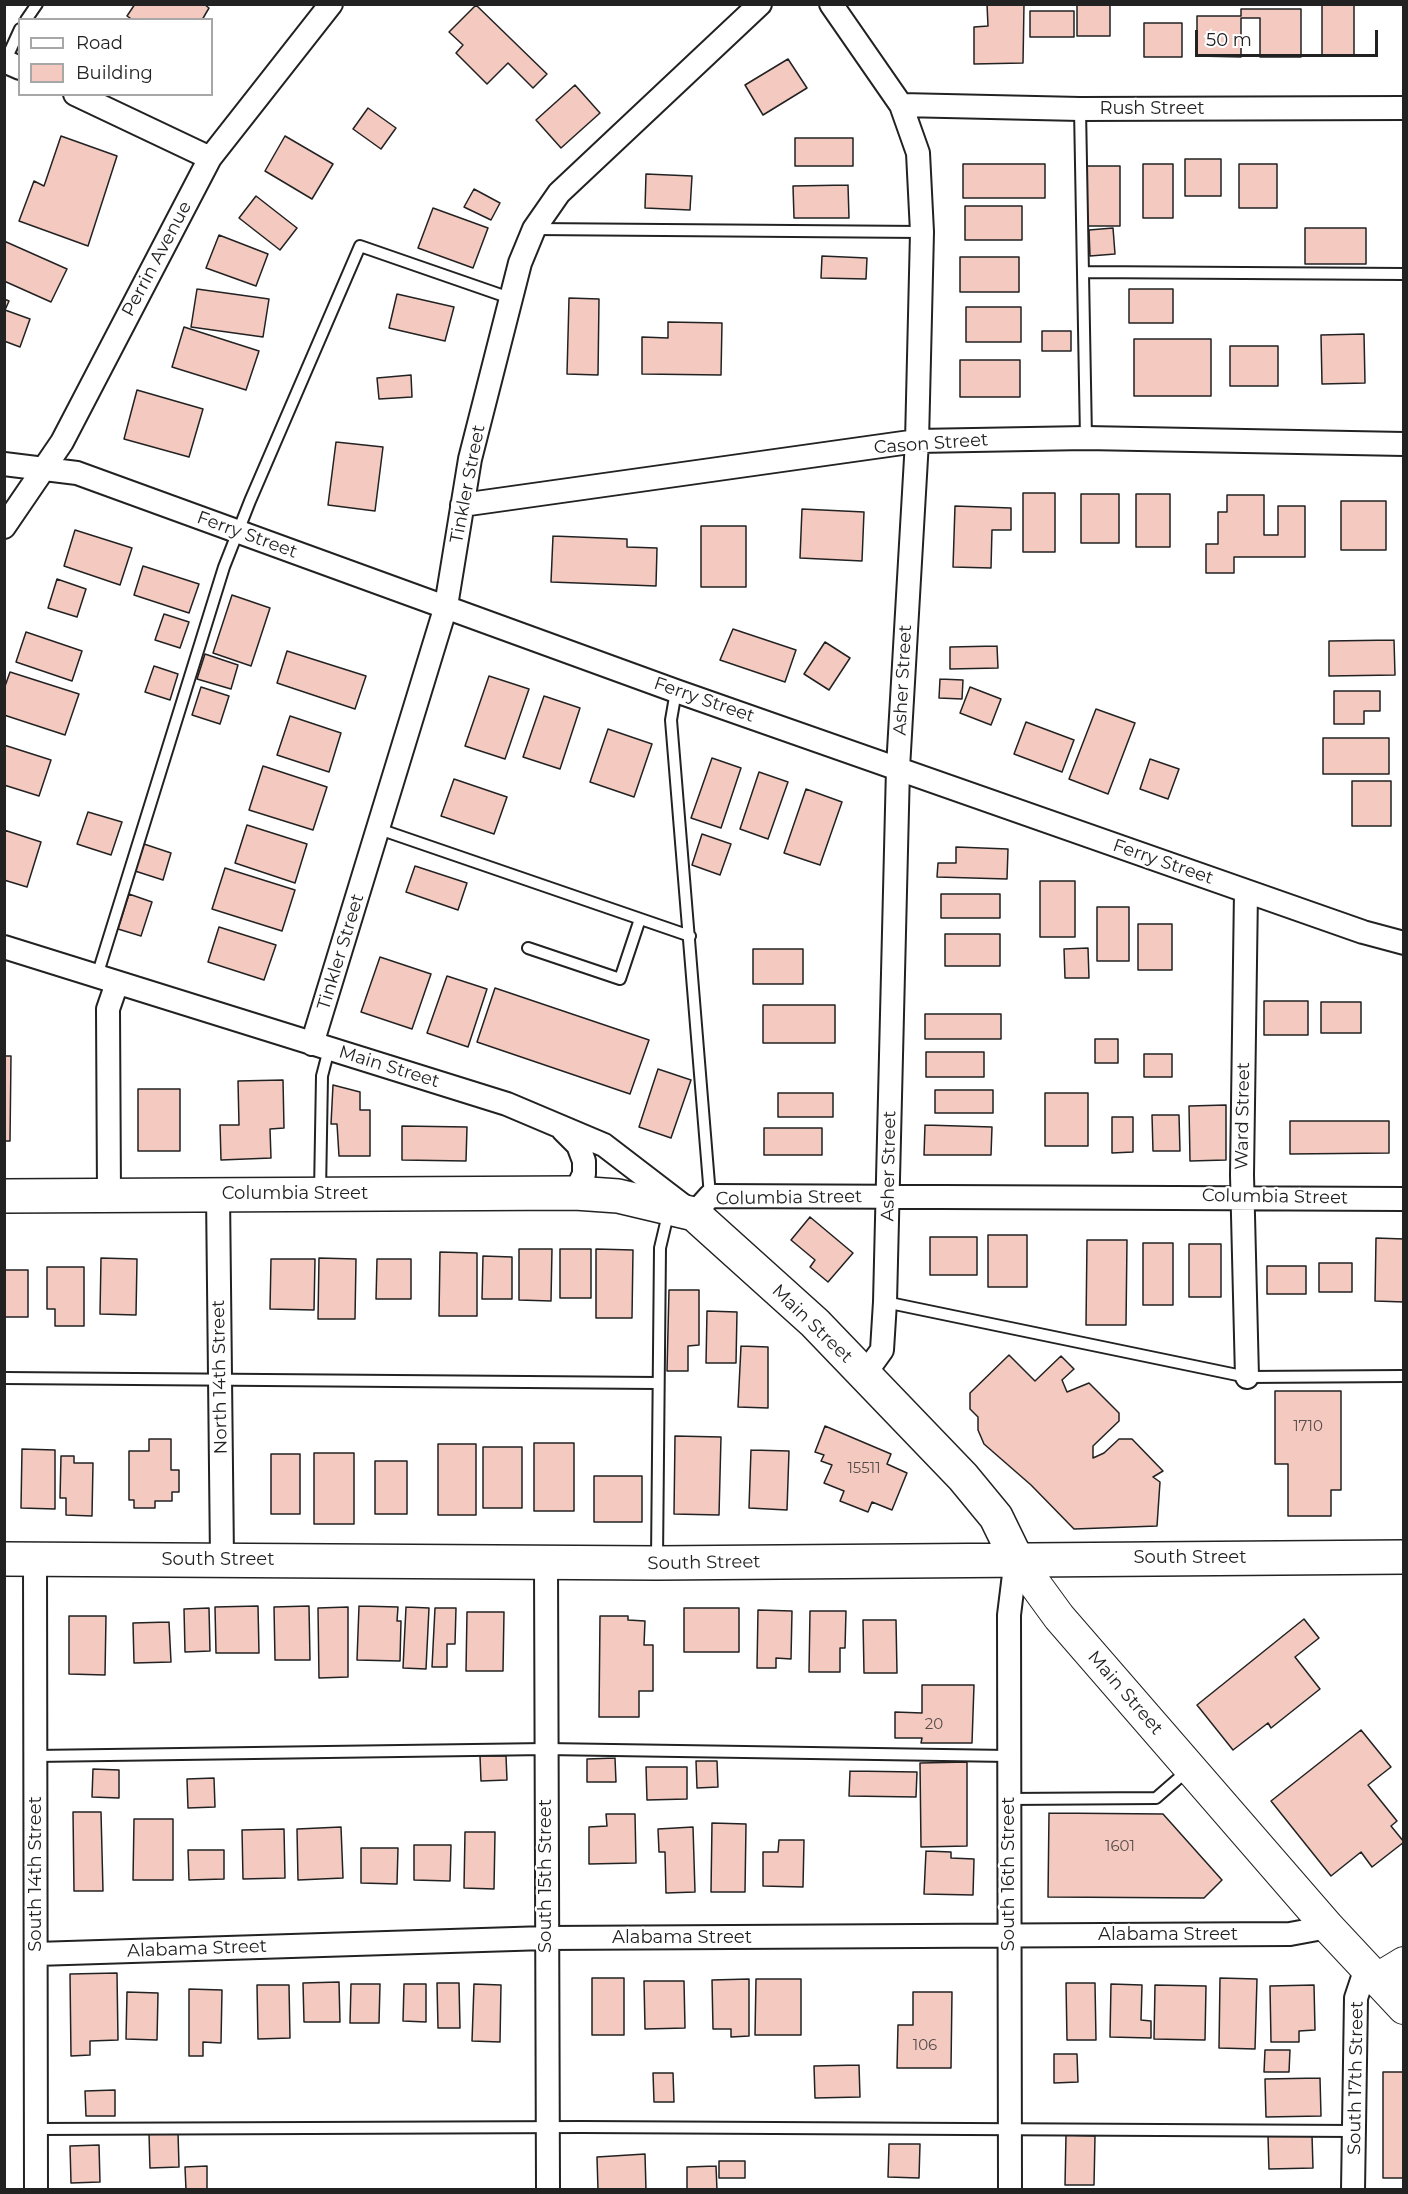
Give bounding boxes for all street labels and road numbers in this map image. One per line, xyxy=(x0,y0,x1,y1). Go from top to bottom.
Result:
street label: Rush Street xyxy=(1099,98,1205,120)
street label: Perrin Avenue xyxy=(118,198,196,320)
street label: Tinkler Street xyxy=(446,423,490,545)
street label: Cason Street xyxy=(873,429,989,459)
street label: Ferry Street xyxy=(194,507,300,563)
street label: Asher Street xyxy=(889,624,917,736)
street label: Ferry Street xyxy=(651,673,757,727)
street label: Ferry Street xyxy=(1110,835,1216,889)
street label: Tinkler Street xyxy=(313,891,369,1013)
street label: Main Street xyxy=(336,1041,442,1093)
street label: Ward Street xyxy=(1231,1062,1255,1170)
street label: Asher Street xyxy=(877,1110,901,1222)
street label: Columbia Street xyxy=(222,1183,368,1205)
street label: Columbia Street xyxy=(1202,1185,1348,1209)
street label: Columbia Street xyxy=(716,1186,862,1210)
street label: Main Street xyxy=(767,1280,857,1368)
street label: North 14th Street xyxy=(208,1300,232,1454)
street label: South Street xyxy=(1133,1547,1247,1569)
street label: South Street xyxy=(161,1549,275,1571)
street label: South Street xyxy=(647,1551,761,1575)
street label: Main Street xyxy=(1083,1647,1167,1739)
street label: South 14th Street xyxy=(25,1796,47,1952)
street label: South 16th Street xyxy=(998,1797,1020,1951)
street label: South 15th Street xyxy=(535,1799,557,1953)
street label: Alabama Street xyxy=(1098,1924,1238,1946)
street label: Alabama Street xyxy=(612,1927,752,1949)
street label: Alabama Street xyxy=(127,1936,267,1962)
street label: South 17th Street xyxy=(1344,2001,1368,2155)

